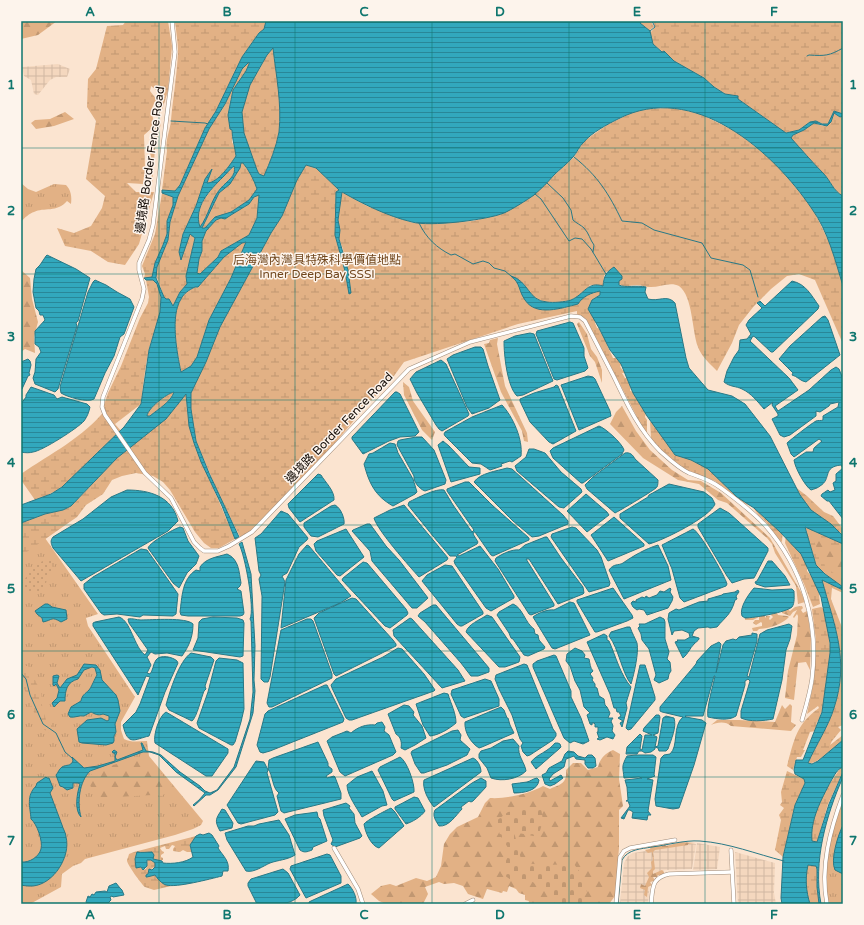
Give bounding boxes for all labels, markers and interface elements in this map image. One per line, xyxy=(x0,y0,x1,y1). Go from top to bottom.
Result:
text: A xyxy=(85,4,95,20)
text: B xyxy=(222,4,232,20)
text: C xyxy=(359,4,369,20)
text: D xyxy=(495,4,505,20)
text: E xyxy=(633,4,641,20)
text: F xyxy=(770,4,778,20)
text: 1 xyxy=(7,77,15,93)
text: 1 xyxy=(849,77,857,93)
street label: 邊境路 Border Fence Road xyxy=(133,85,167,235)
text: 2 xyxy=(7,203,15,219)
text: 2 xyxy=(849,203,857,219)
park label: 后海灣內灣具特殊科學價值地點 Inner Deep Bay SSSI xyxy=(233,253,401,281)
text: 3 xyxy=(7,329,15,345)
text: 3 xyxy=(849,329,857,345)
street label: 邊境路 Border Fence Road xyxy=(282,370,396,486)
text: 4 xyxy=(7,455,16,471)
text: 4 xyxy=(849,455,858,471)
text: 5 xyxy=(7,581,15,597)
text: 5 xyxy=(849,581,857,597)
text: 6 xyxy=(7,707,15,723)
text: 6 xyxy=(849,707,857,723)
text: 7 xyxy=(7,833,15,849)
text: 7 xyxy=(849,833,857,849)
text: A xyxy=(85,907,95,923)
text: B xyxy=(222,907,232,923)
text: C xyxy=(359,907,369,923)
text: D xyxy=(495,907,505,923)
text: E xyxy=(633,907,641,923)
text: F xyxy=(770,907,778,923)

